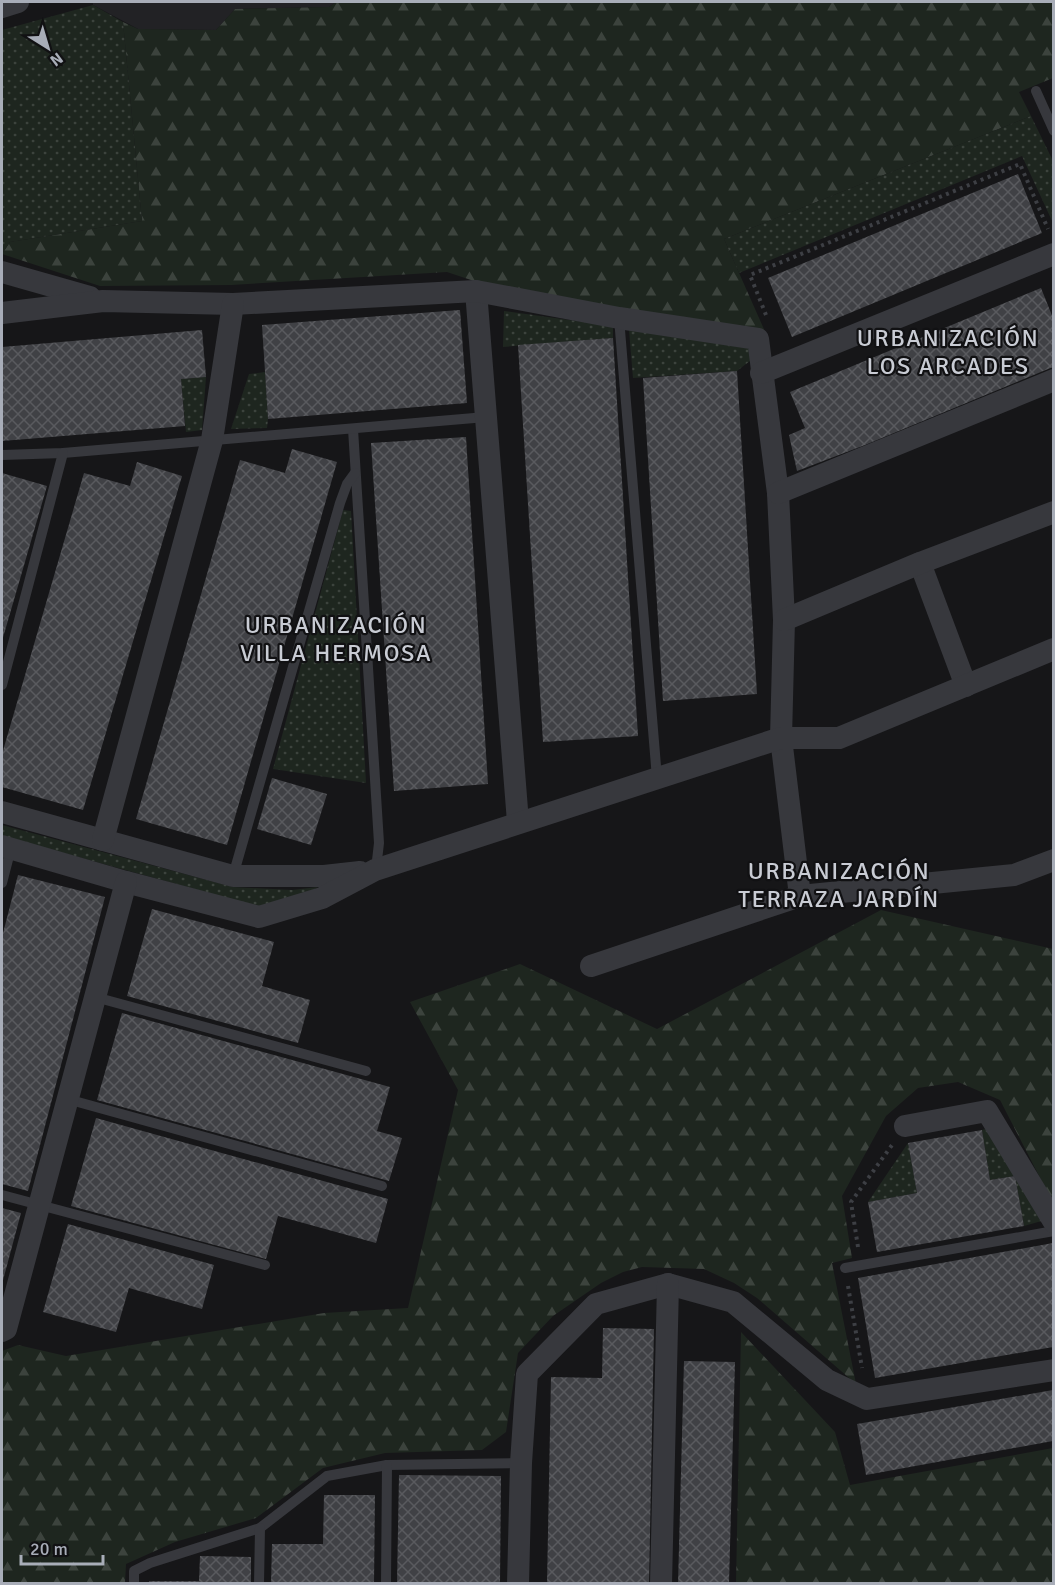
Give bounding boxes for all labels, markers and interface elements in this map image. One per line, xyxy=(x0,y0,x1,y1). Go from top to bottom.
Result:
north arrow xyxy=(18,18,78,78)
text: N xyxy=(46,48,67,71)
district label: URBANIZACIÓN LOS ARCADES xyxy=(857,323,1039,381)
district label: URBANIZACIÓN VILLA HERMOSA xyxy=(240,610,432,668)
district label: URBANIZACIÓN TERRAZA JARDÍN xyxy=(738,856,940,914)
scale bar xyxy=(21,1528,104,1566)
text: 20 m xyxy=(30,1538,68,1560)

